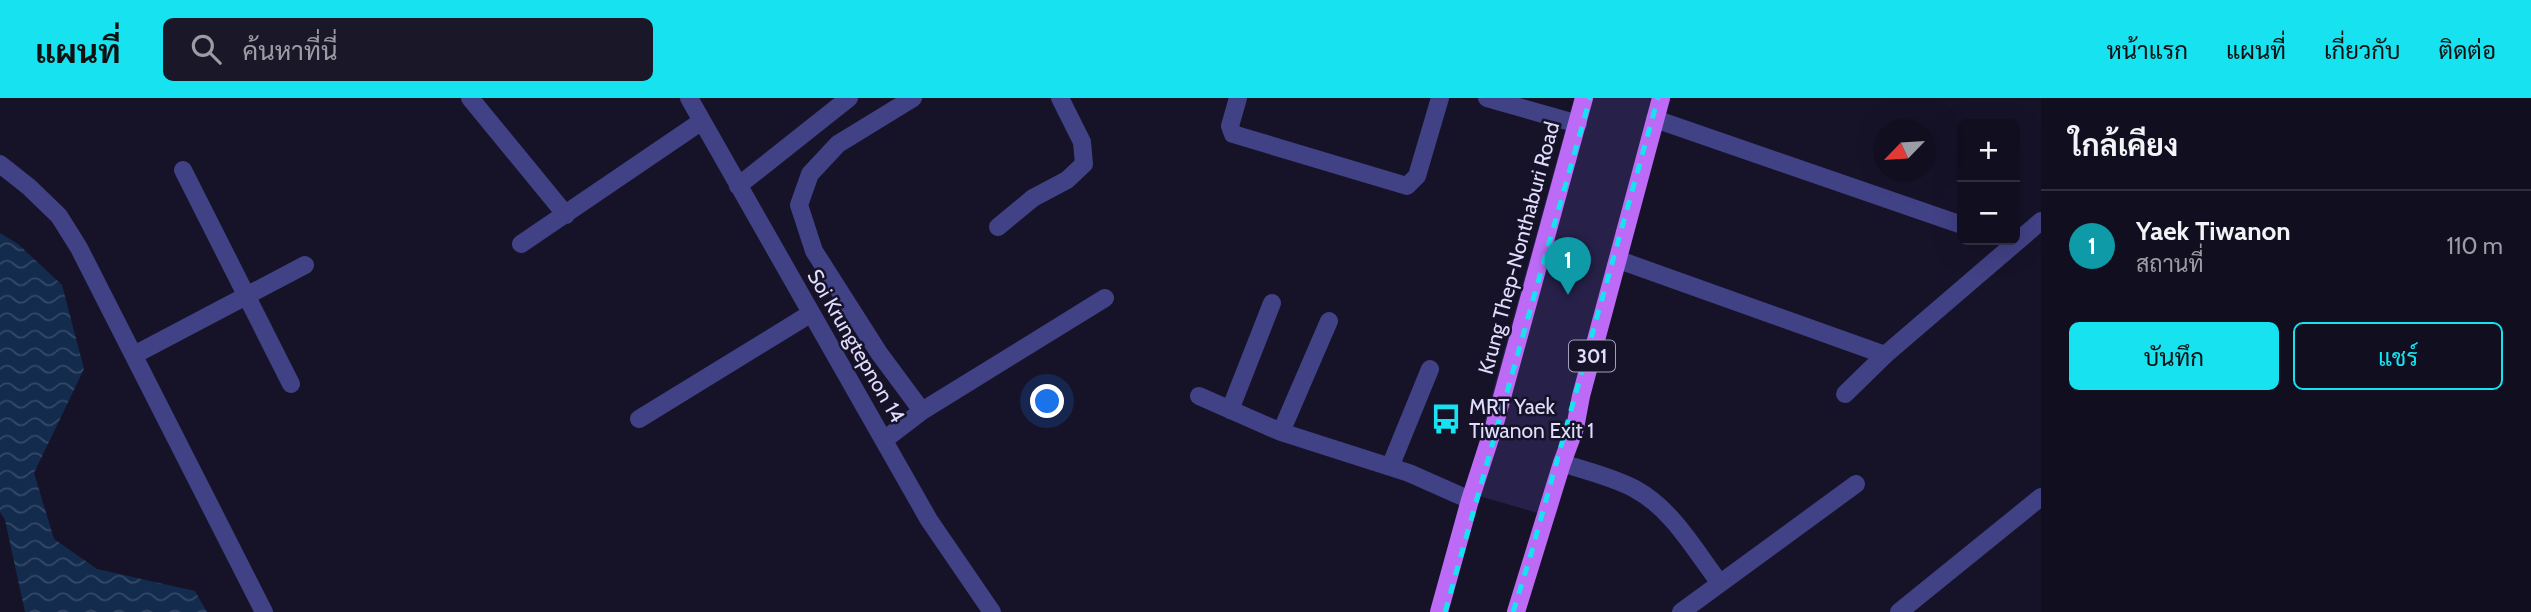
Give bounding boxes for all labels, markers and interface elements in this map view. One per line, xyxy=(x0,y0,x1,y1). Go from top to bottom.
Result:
search box xyxy=(163,18,653,81)
icon: search xyxy=(187,30,225,68)
text: แผนที่ xyxy=(35,31,121,71)
text: ค้นหาที่นี่ xyxy=(243,35,338,67)
text: หน้าแรก xyxy=(2107,36,2188,65)
text: แผนที่ xyxy=(2226,36,2286,65)
text: เกี่ยวกับ xyxy=(2324,36,2401,65)
text: ติดต่อ xyxy=(2439,36,2496,65)
street label: Krung Thep-Nonthaburi Road xyxy=(1473,119,1564,377)
north arrow xyxy=(1873,119,1936,182)
map controls xyxy=(1957,119,2020,245)
button: + xyxy=(1957,119,2020,182)
text: ใกล้เคียง xyxy=(2069,127,2178,164)
button: − xyxy=(1957,182,2020,245)
text: Yaek Tiwanon xyxy=(2136,215,2291,247)
text: 1 xyxy=(2088,232,2096,260)
text: 110 m xyxy=(2447,232,2503,260)
pin: 1 xyxy=(1545,237,1591,295)
text: สถานที่ xyxy=(2136,250,2204,278)
street label: Soi Krungtepnon 14 xyxy=(802,265,910,427)
button: บันทึก xyxy=(2069,322,2279,390)
button: แชร์ xyxy=(2293,322,2503,390)
road number: 301 xyxy=(1569,340,1615,372)
your location xyxy=(1030,384,1064,418)
place label: MRT Yaek Tiwanon Exit 1 xyxy=(1469,394,1594,443)
bus stop icon: MRT Yaek Tiwanon Exit 1 xyxy=(1429,402,1463,436)

